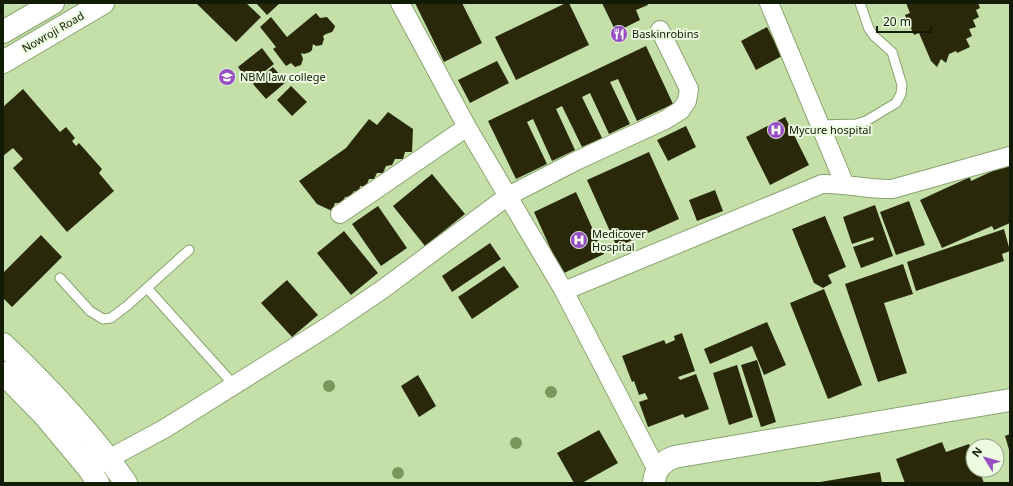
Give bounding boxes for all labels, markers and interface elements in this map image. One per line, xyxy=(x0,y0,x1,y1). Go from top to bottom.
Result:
street label: Nowroji Road xyxy=(19,8,87,55)
scale bar xyxy=(877,8,931,34)
text: 20 m xyxy=(883,13,911,30)
restaurant icon: Baskinrobins xyxy=(609,24,629,44)
place label: Baskinrobins xyxy=(632,26,699,41)
school or university icon: NBM law college xyxy=(217,67,237,87)
place label: NBM law college xyxy=(240,69,326,84)
hospital icon: Mycure hospital xyxy=(766,120,786,140)
place label: Mycure hospital xyxy=(789,122,871,137)
place label: Medicover Hospital xyxy=(592,226,646,254)
hospital icon: Medicover Hospital xyxy=(569,230,589,250)
north arrow xyxy=(965,438,1005,478)
text: N xyxy=(968,444,985,460)

